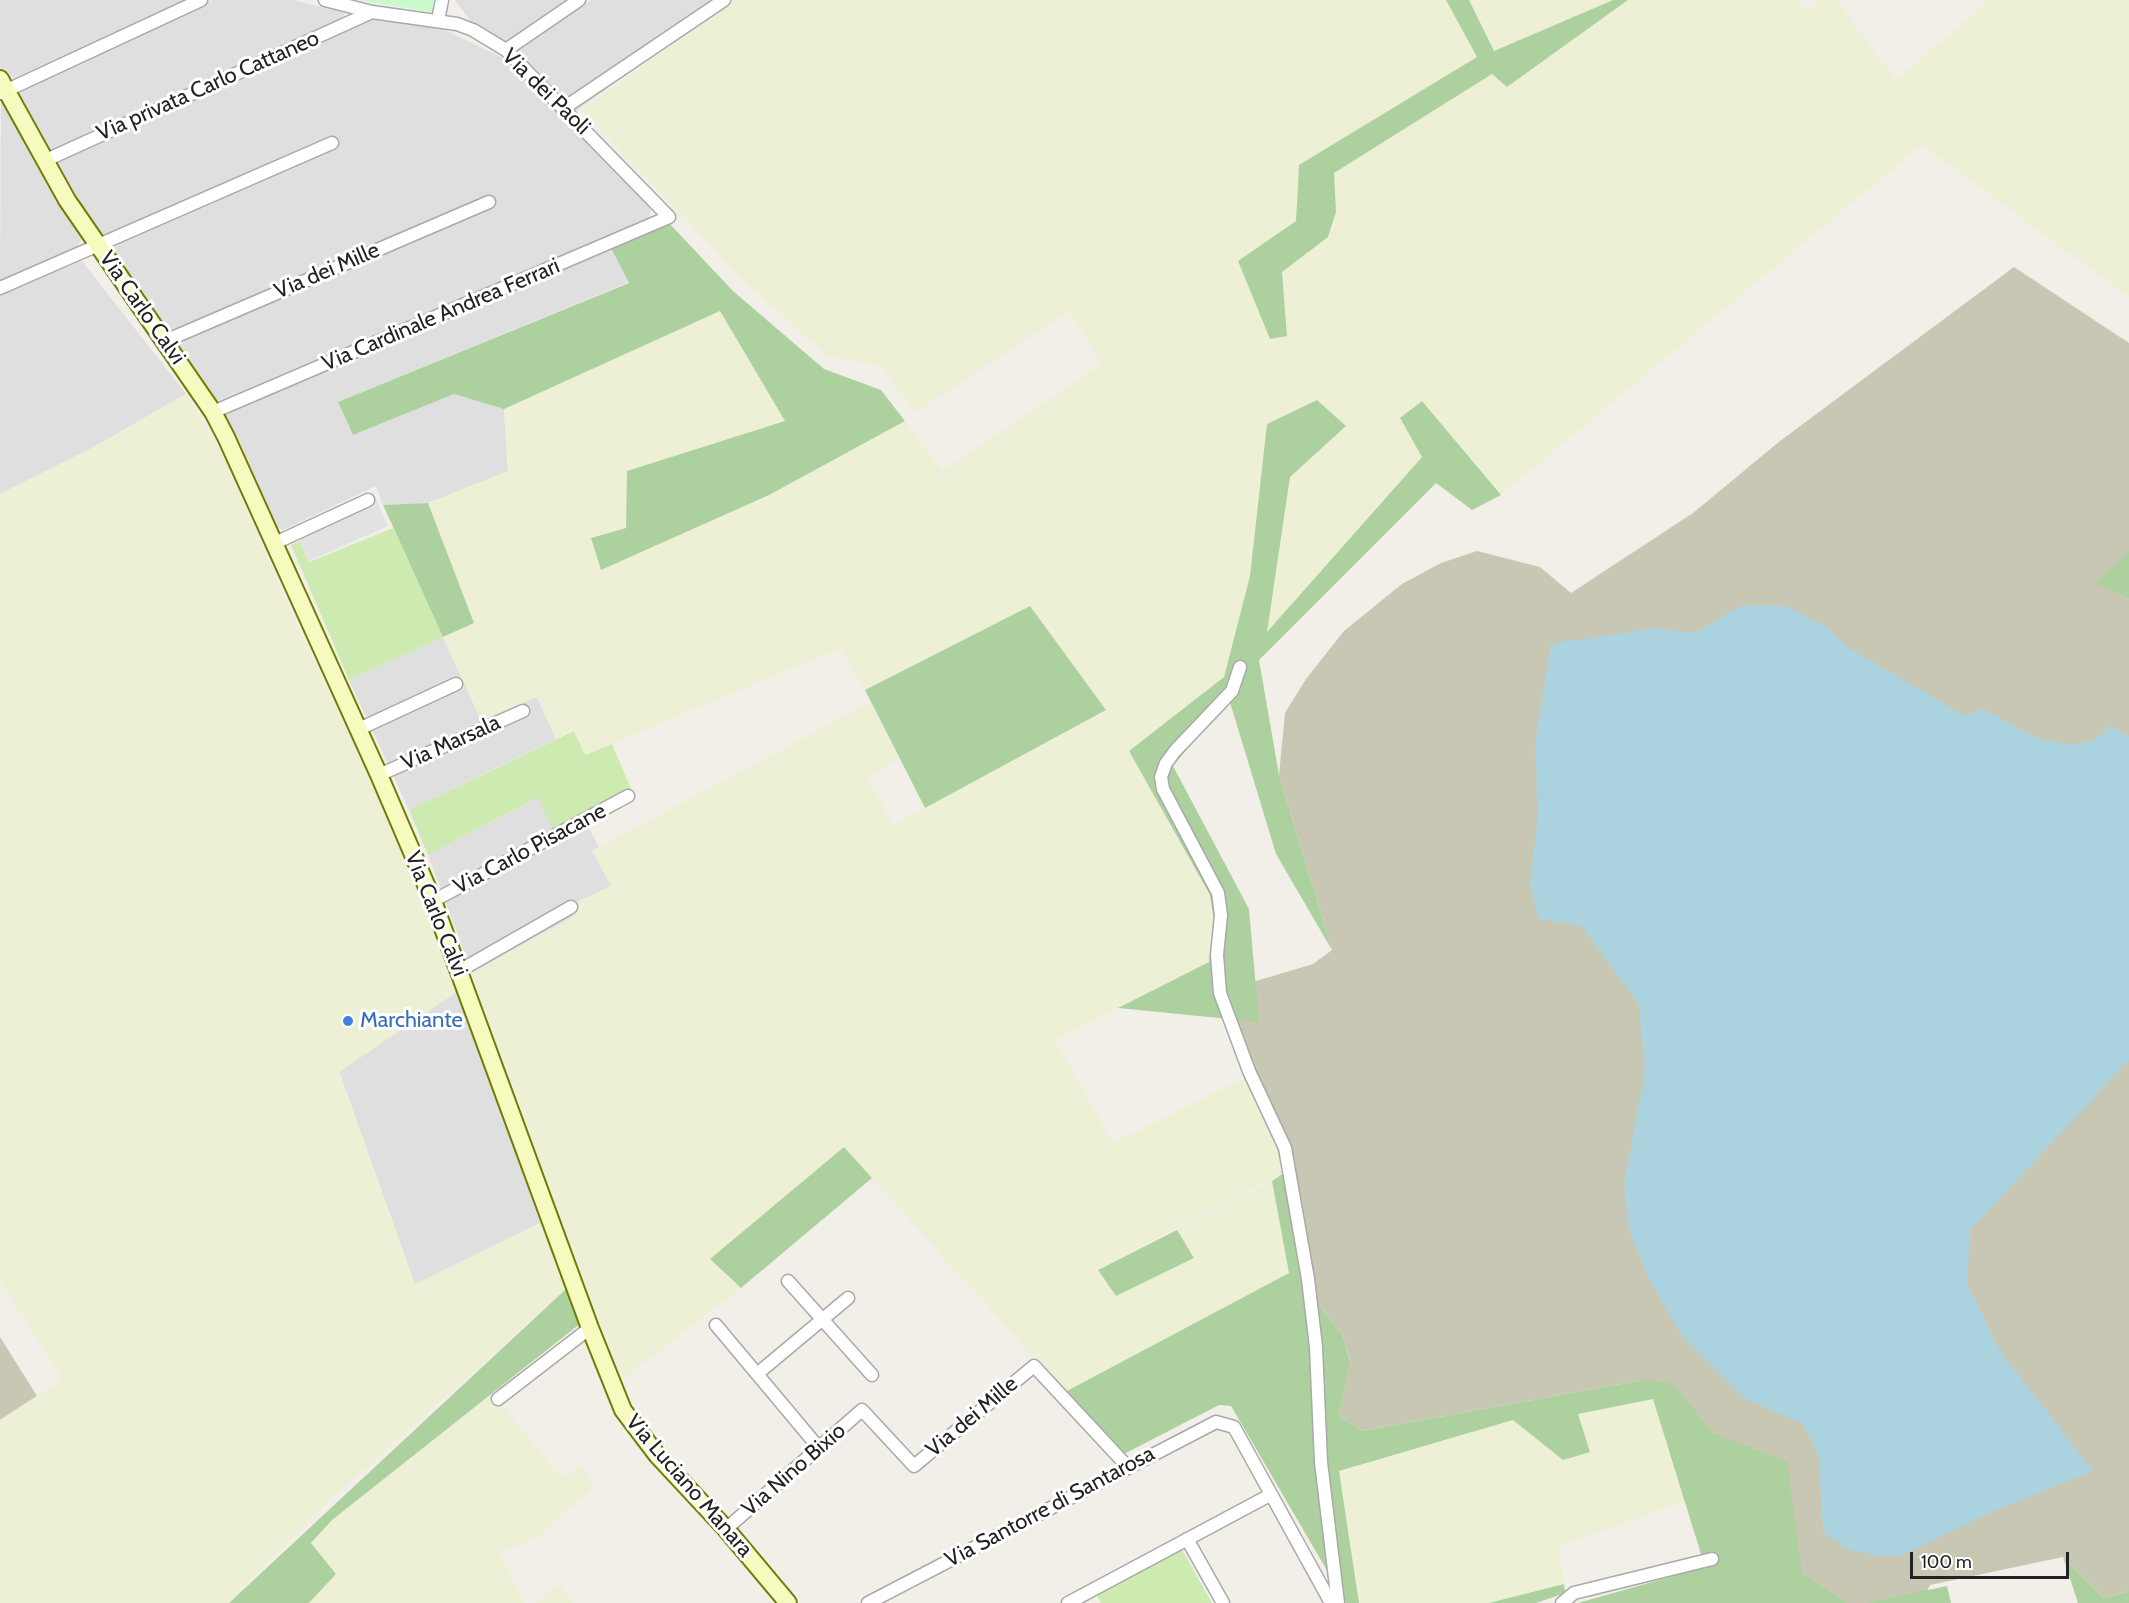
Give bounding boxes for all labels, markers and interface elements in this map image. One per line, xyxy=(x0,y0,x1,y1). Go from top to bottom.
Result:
street label: Via privata Carlo Cattaneo xyxy=(93,25,323,147)
street label: Via dei Paoli xyxy=(496,43,596,141)
street label: Via dei Mille xyxy=(271,237,383,305)
street label: Via Carlo Calvi xyxy=(93,246,191,370)
street label: Via Cardinale Andrea Ferrari xyxy=(318,253,564,377)
street label: Via Marsala xyxy=(398,710,504,776)
street label: Via Carlo Pisacane xyxy=(449,798,611,900)
street label: Via Carlo Calvi xyxy=(399,848,473,980)
place label: Marchiante xyxy=(360,1008,463,1034)
marker: Marchiante xyxy=(341,1014,355,1028)
street label: Via dei Mille xyxy=(921,1371,1023,1463)
street label: Via Luciano Manara xyxy=(620,1409,758,1563)
street label: Via Nino Bixio xyxy=(737,1418,851,1522)
street label: Via Santorre di Santarosa xyxy=(941,1441,1159,1573)
scale bar xyxy=(1913,1540,2072,1578)
text: 100 m xyxy=(1921,1551,1972,1573)

